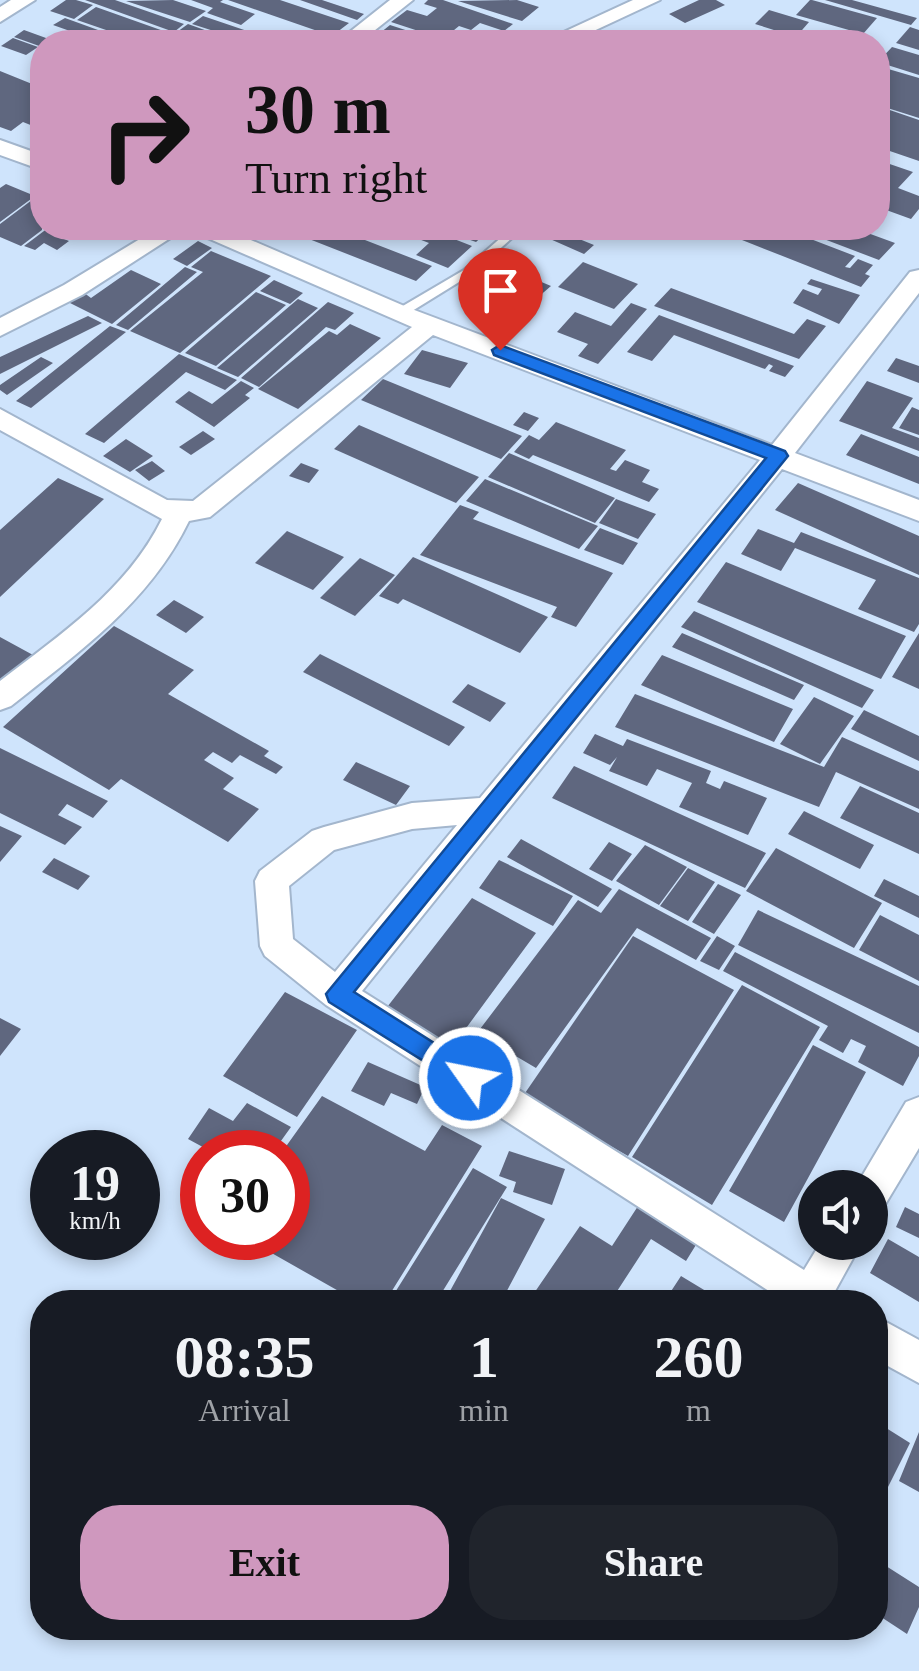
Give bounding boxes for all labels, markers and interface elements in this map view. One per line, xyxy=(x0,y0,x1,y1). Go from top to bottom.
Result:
icon: right xyxy=(80,70,210,200)
text: 30 m xyxy=(245,71,391,148)
text: Turn right xyxy=(245,153,427,203)
pin xyxy=(458,248,543,351)
icon: arrive xyxy=(473,263,528,318)
position arrow xyxy=(418,1026,522,1130)
speed limit sign: 30 xyxy=(180,1130,310,1260)
text: 19 xyxy=(70,1155,120,1211)
map controls xyxy=(798,1170,888,1260)
button: sound xyxy=(798,1170,888,1260)
text: km/h xyxy=(69,1207,121,1234)
text: 08:35 xyxy=(175,1324,315,1390)
text: 1 xyxy=(469,1324,499,1390)
text: 260 xyxy=(653,1324,743,1390)
text: Arrival xyxy=(198,1392,291,1428)
text: min xyxy=(459,1392,509,1428)
text: m xyxy=(686,1392,711,1428)
button: Exit xyxy=(80,1505,449,1620)
button: Share xyxy=(469,1505,838,1620)

